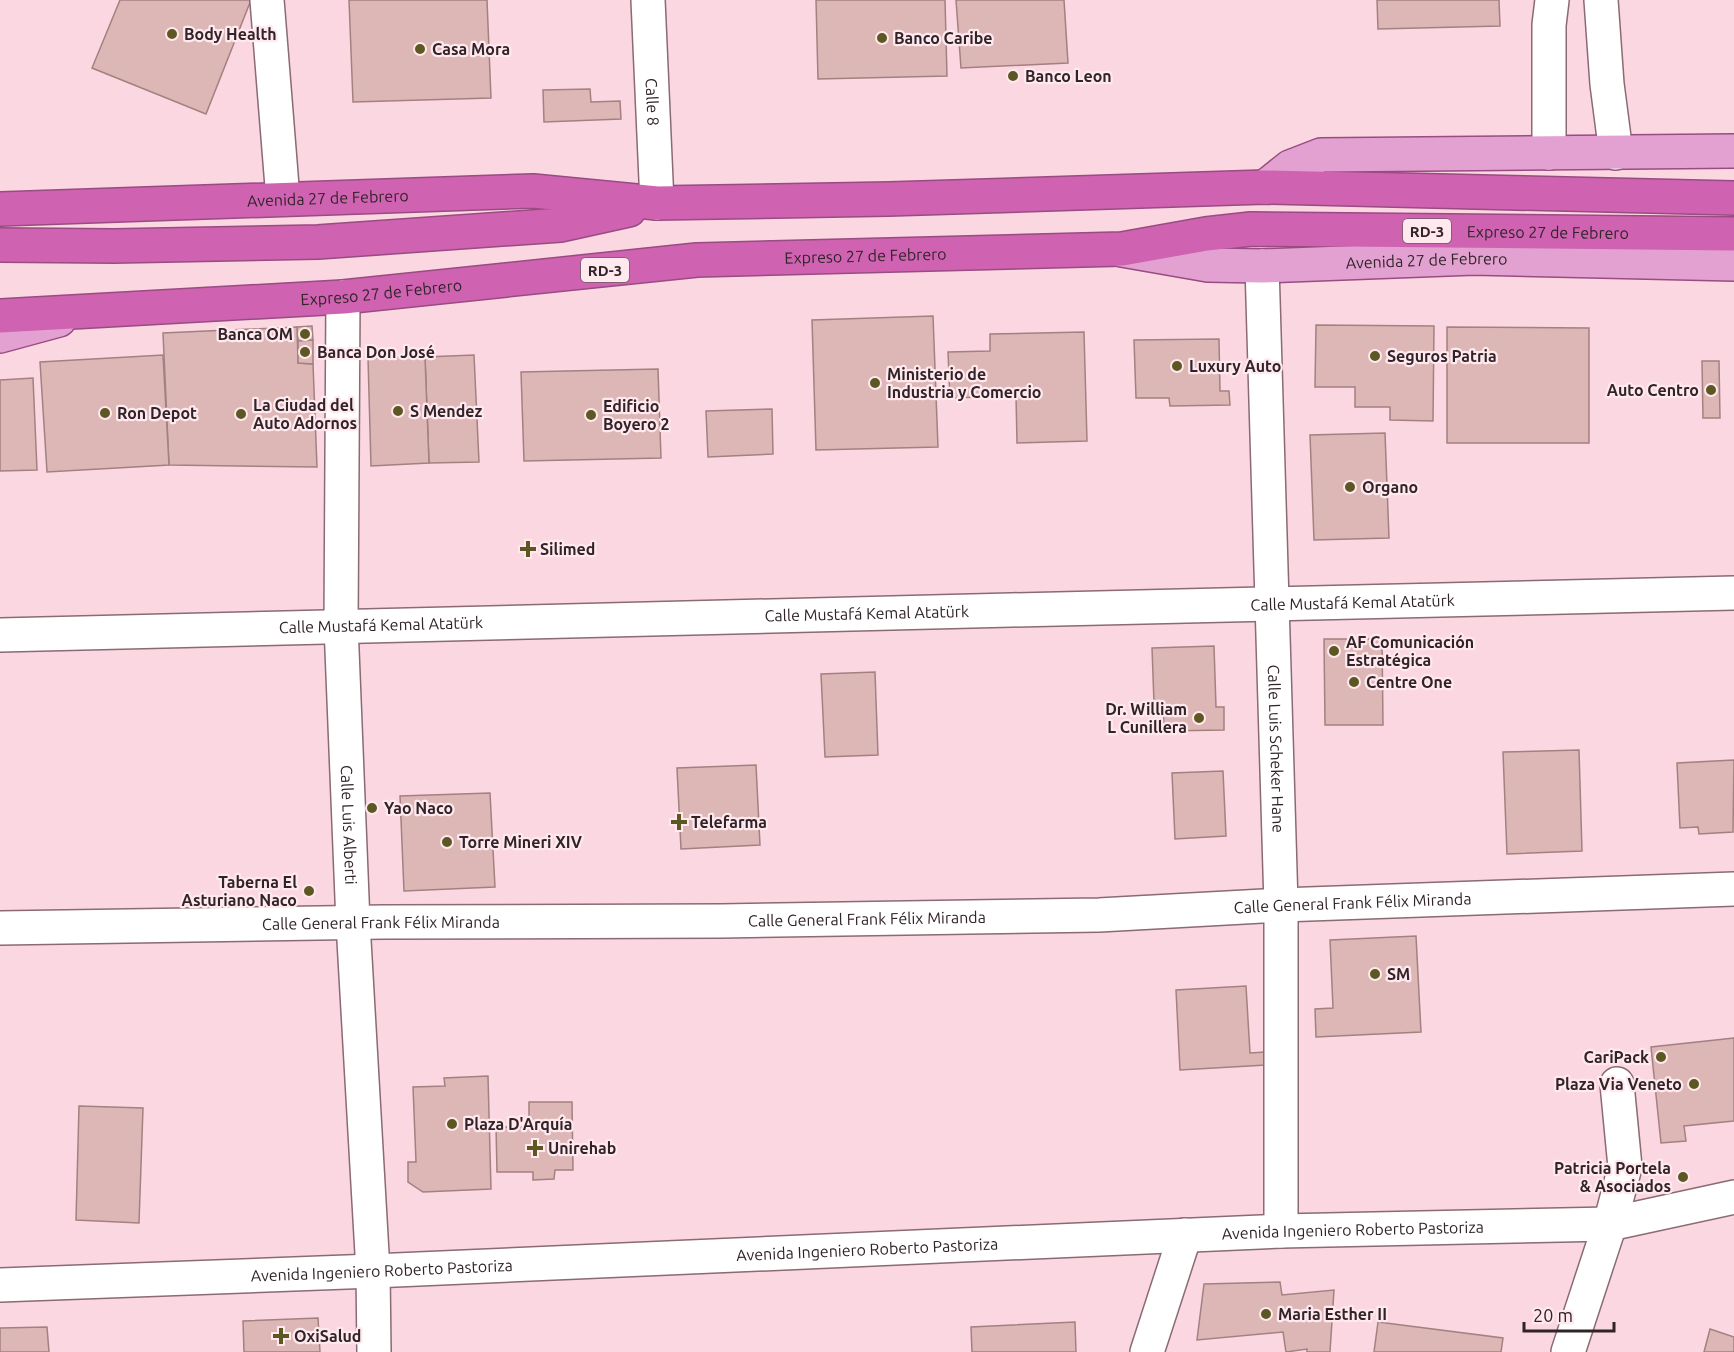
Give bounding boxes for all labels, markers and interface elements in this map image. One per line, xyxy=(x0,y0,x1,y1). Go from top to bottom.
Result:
place label: Body Health xyxy=(184,25,277,43)
marker: Body Health xyxy=(165,27,179,41)
place label: Banco Caribe xyxy=(894,29,992,47)
marker: Banco Caribe xyxy=(875,31,889,45)
place label: Casa Mora xyxy=(432,40,510,58)
marker: Casa Mora xyxy=(413,42,427,56)
place label: Banco Leon xyxy=(1025,67,1112,85)
marker: Banco Leon xyxy=(1006,69,1020,83)
street label: Calle 8 xyxy=(642,78,663,126)
street label: Avenida 27 de Febrero xyxy=(247,186,409,210)
road number: RD-3 xyxy=(1403,219,1451,243)
street label: Expreso 27 de Febrero xyxy=(1467,222,1629,242)
street label: Expreso 27 de Febrero xyxy=(784,245,947,267)
street label: Avenida 27 de Febrero xyxy=(1345,249,1508,272)
road number: RD-3 xyxy=(581,258,629,282)
street label: Expreso 27 de Febrero xyxy=(300,276,463,308)
place label: Banca OM xyxy=(217,325,293,343)
marker: Banca OM xyxy=(298,327,312,341)
place label: Banca Don José xyxy=(317,343,435,361)
marker: Banca Don José xyxy=(298,345,312,359)
place label: Seguros Patria xyxy=(1387,347,1497,365)
marker: Seguros Patria xyxy=(1368,349,1382,363)
place label: Luxury Auto xyxy=(1189,357,1281,375)
marker: Luxury Auto xyxy=(1170,359,1184,373)
place label: Ministerio de Industria y Comercio xyxy=(887,365,1041,401)
marker: Ministerio de Industria y Comercio xyxy=(868,376,882,390)
place label: Auto Centro xyxy=(1607,381,1699,399)
marker: Auto Centro xyxy=(1704,383,1718,397)
place label: La Ciudad del Auto Adornos xyxy=(253,396,357,432)
place label: Edificio Boyero 2 xyxy=(603,397,670,433)
place label: S Mendez xyxy=(410,402,482,420)
place label: Ron Depot xyxy=(117,404,197,422)
marker: S Mendez xyxy=(391,404,405,418)
marker: Ron Depot xyxy=(98,406,112,420)
marker: La Ciudad del Auto Adornos xyxy=(234,407,248,421)
marker: Edificio Boyero 2 xyxy=(584,408,598,422)
place label: Organo xyxy=(1362,478,1418,496)
marker: Organo xyxy=(1343,480,1357,494)
place label: Silimed xyxy=(540,540,595,558)
marker: Silimed xyxy=(521,542,535,556)
street label: Calle Mustafá Kemal Atatürk xyxy=(1250,591,1455,614)
street label: Calle Mustafá Kemal Atatürk xyxy=(764,602,969,625)
street label: Calle Mustafá Kemal Atatürk xyxy=(279,613,483,636)
place label: AF Comunicación Estratégica xyxy=(1346,633,1474,669)
marker: AF Comunicación Estratégica xyxy=(1327,644,1341,658)
street label: Calle Luis Scheker Hane xyxy=(1265,664,1288,833)
place label: Centre One xyxy=(1366,673,1452,691)
marker: Centre One xyxy=(1347,675,1361,689)
place label: Dr. William L Cunillera xyxy=(1105,700,1187,736)
marker: Dr. William L Cunillera xyxy=(1192,711,1206,725)
street label: Calle Luis Alberti xyxy=(338,765,360,885)
place label: Yao Naco xyxy=(384,799,453,817)
marker: Yao Naco xyxy=(365,801,379,815)
place label: Telefarma xyxy=(691,813,767,831)
marker: Telefarma xyxy=(672,815,686,829)
place label: Torre Mineri XIV xyxy=(459,833,583,851)
marker: Torre Mineri XIV xyxy=(440,835,454,849)
place label: Taberna El Asturiano Naco xyxy=(181,873,297,909)
marker: Taberna El Asturiano Naco xyxy=(302,884,316,898)
street label: Calle General Frank Félix Miranda xyxy=(1233,889,1472,917)
street label: Calle General Frank Félix Miranda xyxy=(748,908,986,930)
street label: Calle General Frank Félix Miranda xyxy=(262,913,500,933)
place label: SM xyxy=(1387,965,1410,983)
marker: SM xyxy=(1368,967,1382,981)
place label: CariPack xyxy=(1584,1048,1649,1066)
marker: CariPack xyxy=(1654,1050,1668,1064)
place label: Plaza Via Veneto xyxy=(1555,1075,1682,1093)
marker: Plaza Via Veneto xyxy=(1687,1077,1701,1091)
place label: Plaza D'Arquía xyxy=(464,1115,572,1133)
marker: Plaza D'Arquía xyxy=(445,1117,459,1131)
marker: Unirehab xyxy=(526,1139,544,1157)
place label: Unirehab xyxy=(548,1139,616,1157)
place label: Patricia Portela & Asociados xyxy=(1554,1159,1671,1195)
marker: Patricia Portela & Asociados xyxy=(1676,1170,1690,1184)
street label: Avenida Ingeniero Roberto Pastoriza xyxy=(1221,1218,1484,1243)
street label: Avenida Ingeniero Roberto Pastoriza xyxy=(736,1234,999,1264)
street label: Avenida Ingeniero Roberto Pastoriza xyxy=(250,1256,513,1285)
scale bar xyxy=(1524,1295,1614,1333)
place label: Maria Esther II xyxy=(1278,1305,1387,1323)
text: 20 m xyxy=(1533,1305,1573,1325)
marker: Maria Esther II xyxy=(1259,1307,1273,1321)
marker: OxiSalud xyxy=(272,1327,290,1345)
place label: OxiSalud xyxy=(294,1327,361,1345)

